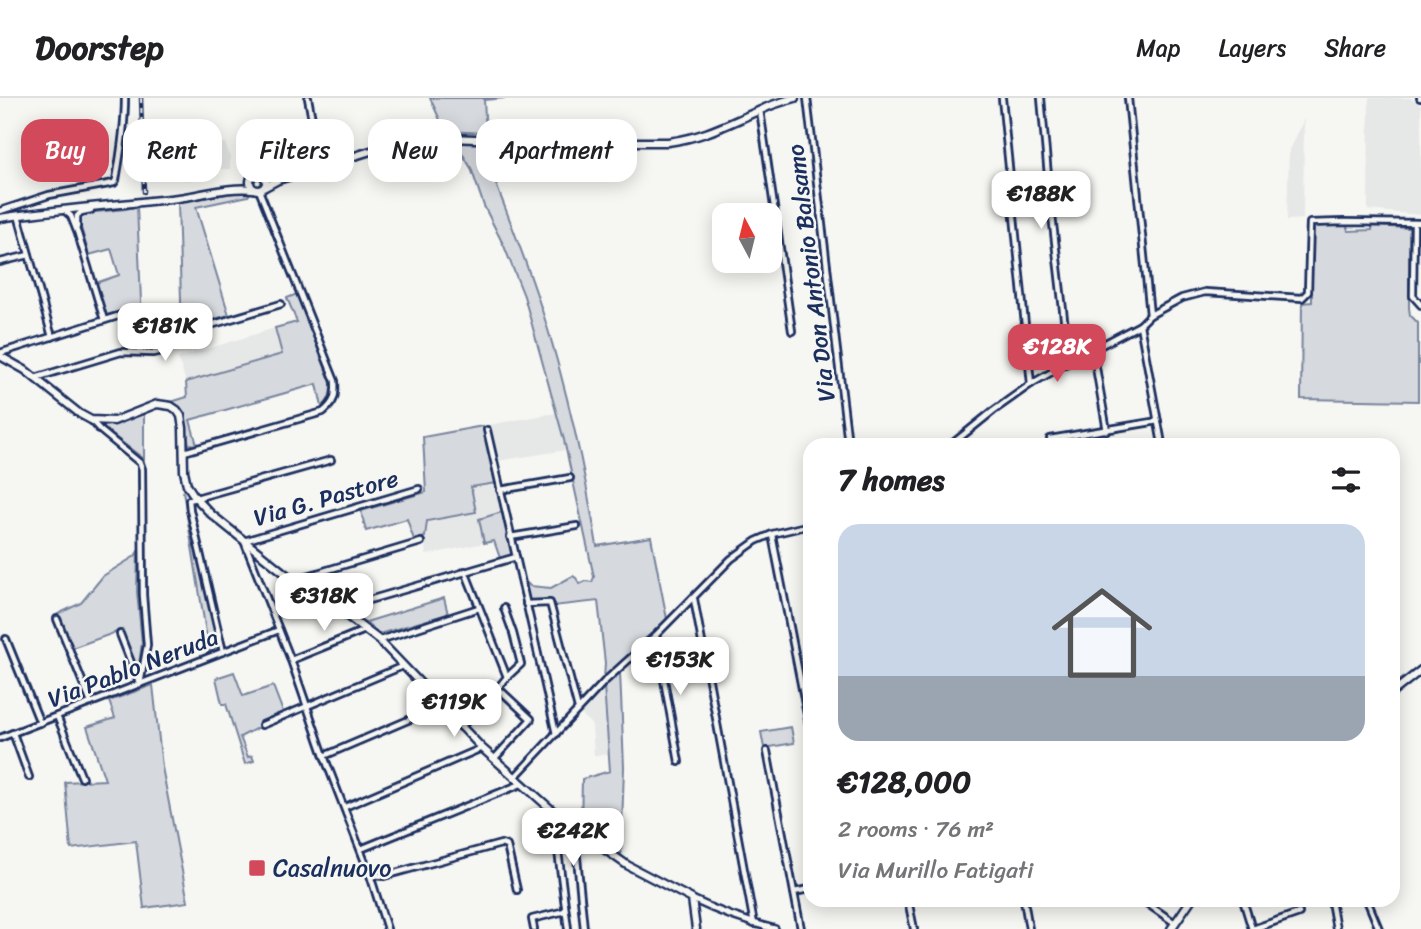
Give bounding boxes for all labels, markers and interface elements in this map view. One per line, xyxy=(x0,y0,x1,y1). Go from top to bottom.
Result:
text: Doorstep xyxy=(35,19,164,77)
text: Map xyxy=(1136,27,1181,69)
text: Layers xyxy=(1219,27,1286,69)
text: Share xyxy=(1324,27,1386,69)
chip: Buy xyxy=(21,119,109,182)
chip: Rent xyxy=(123,119,222,182)
chip: Filters xyxy=(236,119,354,182)
chip: New xyxy=(368,119,462,182)
chip: Apartment xyxy=(476,119,637,182)
street label: Via Don Antonio Balsamo xyxy=(774,142,848,404)
pin: €188K xyxy=(992,172,1090,231)
text: €188K xyxy=(1008,173,1074,214)
north arrow xyxy=(712,203,782,273)
map controls xyxy=(712,203,782,273)
pin: €181K xyxy=(116,303,214,363)
text: €181K xyxy=(134,305,196,346)
pin: €128K xyxy=(1008,324,1106,384)
text: €128K xyxy=(1024,326,1090,367)
text: 7 homes xyxy=(838,453,945,507)
street label: Via G. Pastore xyxy=(248,457,404,539)
icon: filters xyxy=(1327,461,1365,499)
icon: home xyxy=(1039,570,1165,696)
pin: €318K xyxy=(275,574,373,633)
text: €318K xyxy=(291,575,357,616)
street label: Via Pablo Neruda xyxy=(41,616,225,720)
pin: €153K xyxy=(631,638,729,697)
text: €153K xyxy=(647,639,713,680)
pin: €119K xyxy=(405,680,503,739)
text: €119K xyxy=(422,681,486,722)
text: €128,000 xyxy=(838,755,971,809)
pin: €242K xyxy=(524,808,622,868)
text: 2 rooms · 76 m² xyxy=(838,809,994,850)
text: €242K xyxy=(538,810,608,851)
place label: Casalnuovo xyxy=(273,847,391,889)
text: Via Murillo Fatigati xyxy=(838,850,1033,891)
marker: Casalnuovo xyxy=(247,858,267,878)

